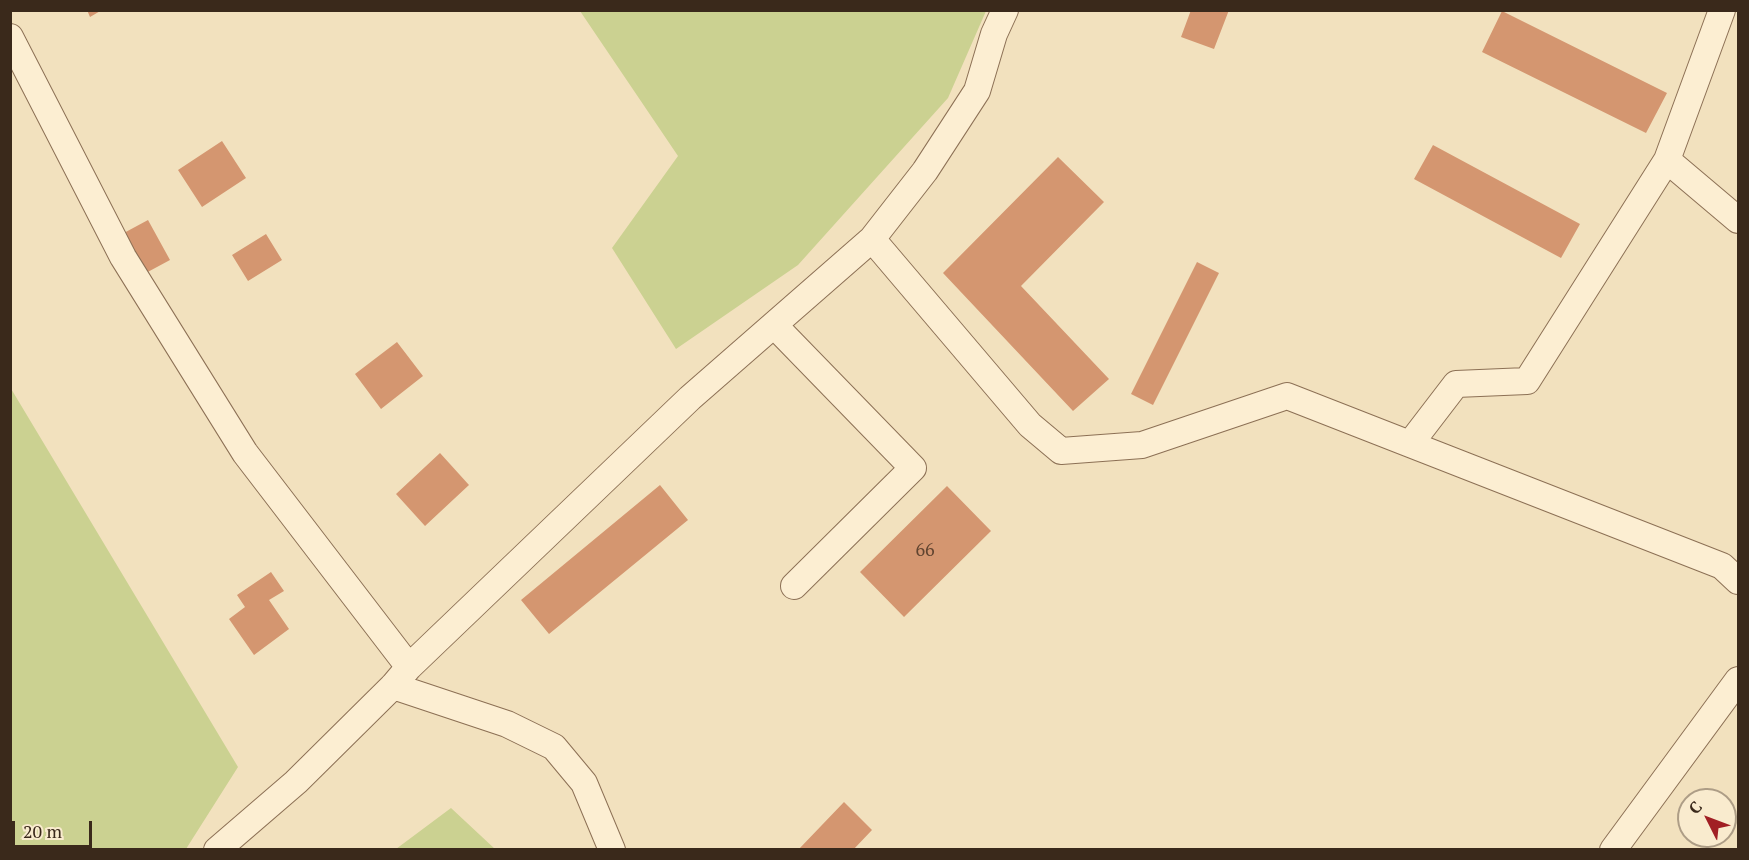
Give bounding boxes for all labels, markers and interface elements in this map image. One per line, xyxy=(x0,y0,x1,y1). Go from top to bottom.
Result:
house number: 66 xyxy=(915,540,935,562)
north arrow xyxy=(1677,788,1737,848)
text: С xyxy=(1683,796,1707,819)
scale bar xyxy=(15,809,94,847)
text: 20 m xyxy=(23,819,62,843)

